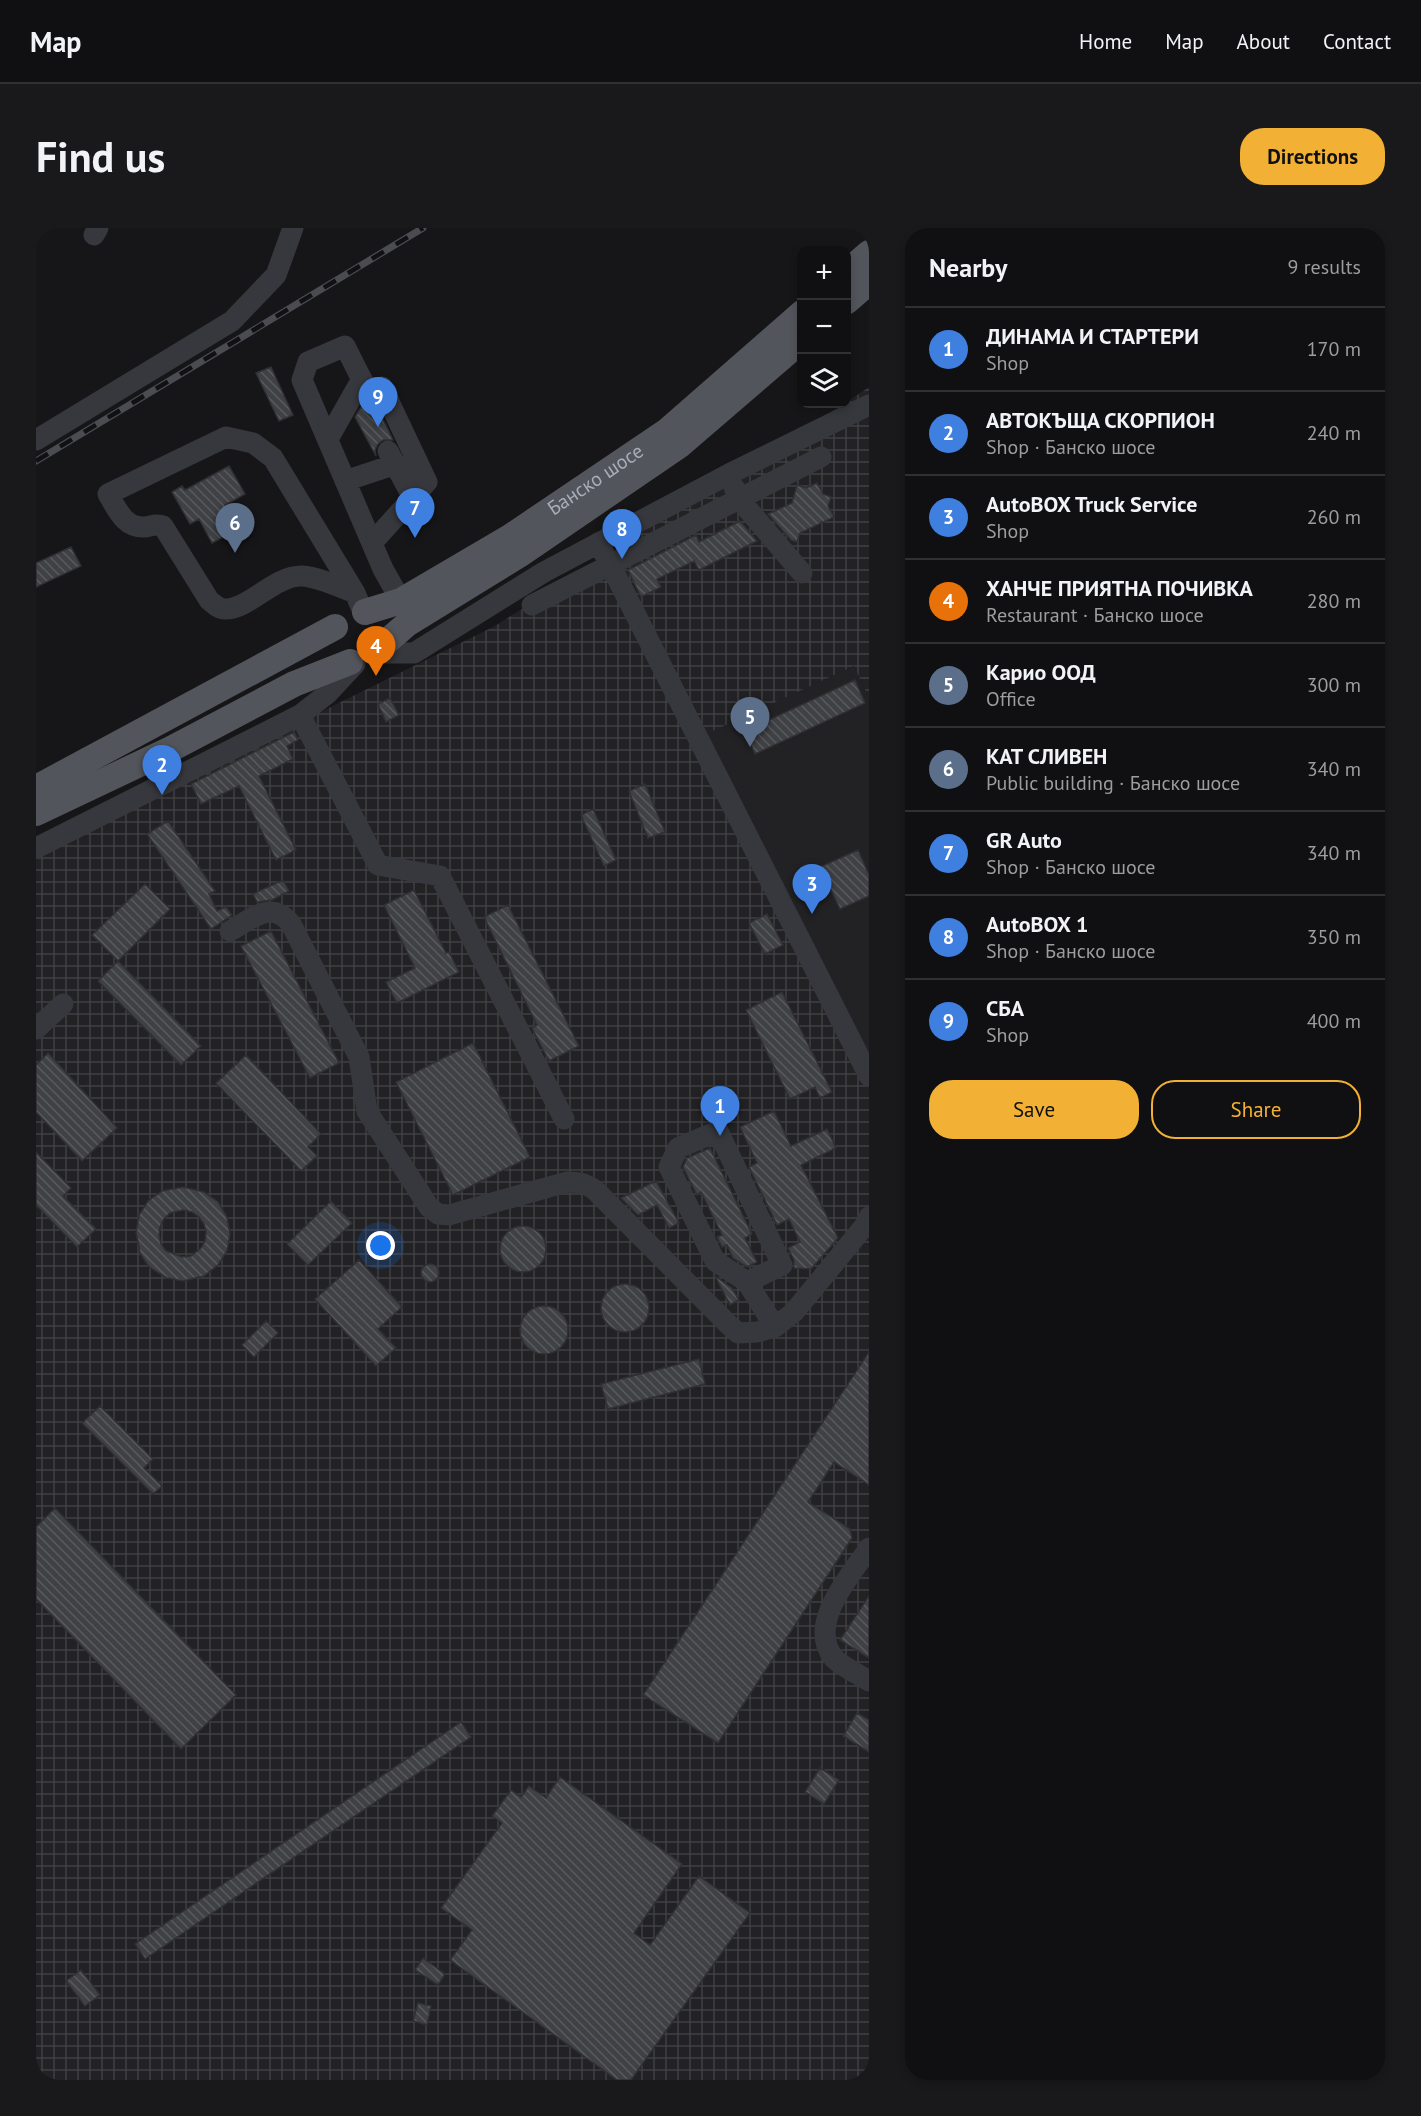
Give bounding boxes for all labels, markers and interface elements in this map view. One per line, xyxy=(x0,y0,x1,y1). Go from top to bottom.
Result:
text: Map xyxy=(30,23,81,60)
text: Home xyxy=(1079,28,1132,55)
text: Map xyxy=(1165,28,1204,55)
text: About xyxy=(1237,28,1290,55)
text: Contact xyxy=(1323,28,1391,55)
button: Directions xyxy=(1240,128,1385,185)
text: Find us xyxy=(36,129,165,184)
map controls xyxy=(797,246,851,408)
button: + xyxy=(797,246,851,300)
text: Nearby xyxy=(929,251,1007,284)
text: 9 results xyxy=(1288,254,1361,280)
button: − xyxy=(797,300,851,354)
text: ДИНАМА И СТАРТЕРИ xyxy=(986,322,1199,350)
text: 1 xyxy=(943,336,954,362)
text: 170 m xyxy=(1307,336,1361,362)
text: Shop xyxy=(986,350,1029,376)
button: layers xyxy=(797,354,851,408)
pin: 9 xyxy=(358,378,398,427)
text: АВТОКЪЩА СКОРПИОН xyxy=(986,406,1215,434)
text: 2 xyxy=(943,420,954,446)
text: 240 m xyxy=(1307,420,1361,446)
text: Shop · Банско шосе xyxy=(986,434,1155,460)
street label: Банско шосе xyxy=(542,438,648,521)
pin: 7 xyxy=(396,488,434,538)
text: AutoBOX Truck Service xyxy=(986,490,1197,518)
pin: 6 xyxy=(216,504,254,553)
text: 3 xyxy=(943,504,954,530)
text: 260 m xyxy=(1307,504,1361,530)
pin: 8 xyxy=(602,510,642,559)
text: Shop xyxy=(986,518,1029,544)
text: ХАНЧЕ ПРИЯТНА ПОЧИВКА xyxy=(986,574,1253,602)
text: 4 xyxy=(943,588,954,614)
text: 280 m xyxy=(1307,588,1361,614)
text: Restaurant · Банско шосе xyxy=(986,602,1204,628)
pin: 4 xyxy=(356,626,396,676)
text: Карио ООД xyxy=(986,658,1096,686)
text: 5 xyxy=(943,672,954,698)
text: 300 m xyxy=(1307,672,1361,698)
text: Office xyxy=(986,686,1036,712)
pin: 5 xyxy=(730,698,770,747)
text: КАТ СЛИВЕН xyxy=(986,742,1107,770)
pin: 2 xyxy=(142,746,182,795)
text: 6 xyxy=(943,756,954,782)
text: 340 m xyxy=(1307,756,1361,782)
text: Public building · Банско шосе xyxy=(986,770,1240,796)
text: GR Auto xyxy=(986,826,1062,854)
text: 7 xyxy=(943,840,954,866)
text: 340 m xyxy=(1307,840,1361,866)
text: Shop · Банско шосе xyxy=(986,854,1155,880)
pin: 3 xyxy=(792,864,832,914)
text: AutoBOX 1 xyxy=(986,910,1088,938)
text: 8 xyxy=(943,924,954,950)
text: 350 m xyxy=(1307,924,1361,950)
text: Shop · Банско шосе xyxy=(986,938,1155,964)
text: СБА xyxy=(986,994,1024,1022)
text: 9 xyxy=(943,1008,954,1034)
text: 400 m xyxy=(1307,1008,1361,1034)
text: Shop xyxy=(986,1022,1029,1048)
button: Save xyxy=(929,1080,1139,1139)
button: Share xyxy=(1151,1080,1361,1139)
pin: 1 xyxy=(700,1086,740,1136)
your location xyxy=(366,1231,395,1260)

